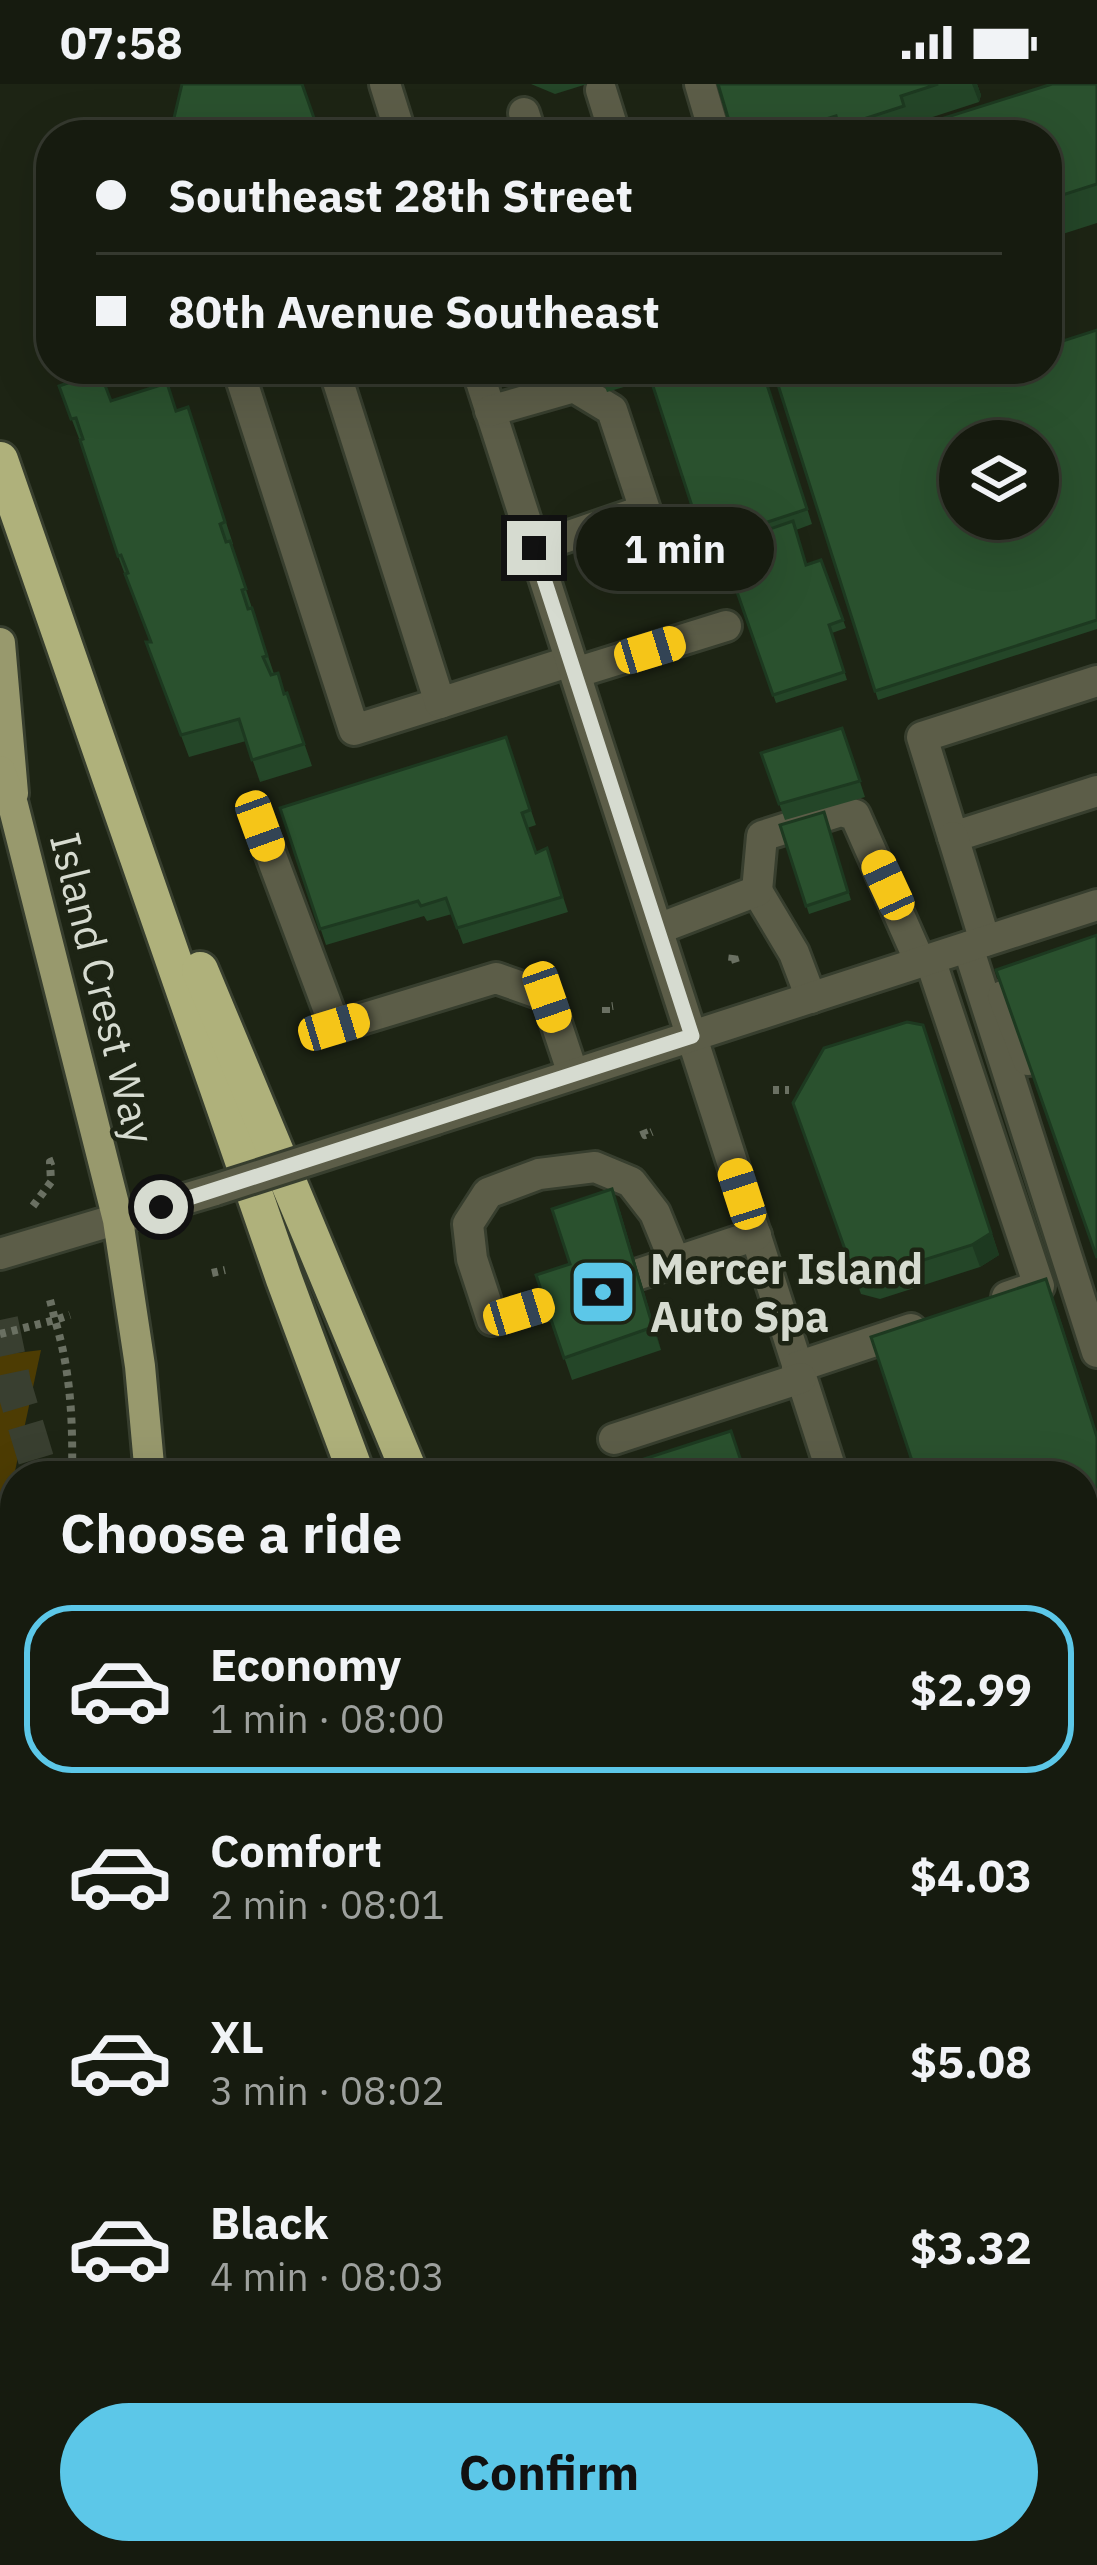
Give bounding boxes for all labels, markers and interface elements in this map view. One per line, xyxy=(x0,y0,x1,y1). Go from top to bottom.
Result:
text: 07:58 xyxy=(60,13,183,71)
text: Southeast 28th Street xyxy=(168,166,633,224)
text: 80th Avenue Southeast xyxy=(168,282,660,340)
map controls xyxy=(939,420,1059,540)
button: layers xyxy=(939,420,1059,540)
callout: 1 min xyxy=(576,506,774,590)
route end xyxy=(507,521,561,575)
text: 1 min xyxy=(624,523,726,574)
car xyxy=(610,622,690,678)
car xyxy=(231,786,289,866)
street label: Island Crest Way xyxy=(38,827,168,1149)
car xyxy=(856,845,920,925)
car xyxy=(518,957,576,1037)
car xyxy=(294,999,374,1055)
car xyxy=(714,1154,770,1234)
route start xyxy=(134,1180,188,1234)
place label: Mercer Island Auto Spa xyxy=(650,1241,923,1344)
bank icon: Mercer Island Auto Spa xyxy=(568,1257,638,1327)
car xyxy=(479,1284,559,1340)
text: Choose a ride xyxy=(60,1498,402,1568)
icon: car xyxy=(66,1635,174,1743)
text: Economy xyxy=(210,1635,401,1693)
text: $2.99 xyxy=(910,1660,1032,1718)
text: 1 min · 08:00 xyxy=(210,1693,445,1744)
icon: car xyxy=(66,1821,174,1929)
text: Comfort xyxy=(210,1821,382,1879)
text: $4.03 xyxy=(910,1846,1032,1904)
text: 2 min · 08:01 xyxy=(210,1879,445,1930)
icon: car xyxy=(66,2007,174,2115)
text: XL xyxy=(210,2007,264,2065)
text: $5.08 xyxy=(910,2032,1032,2090)
text: 3 min · 08:02 xyxy=(210,2065,445,2116)
icon: car xyxy=(66,2193,174,2301)
text: Black xyxy=(210,2193,329,2251)
text: $3.32 xyxy=(910,2218,1032,2276)
text: 4 min · 08:03 xyxy=(210,2251,445,2302)
button: Confirm xyxy=(60,2403,1038,2541)

